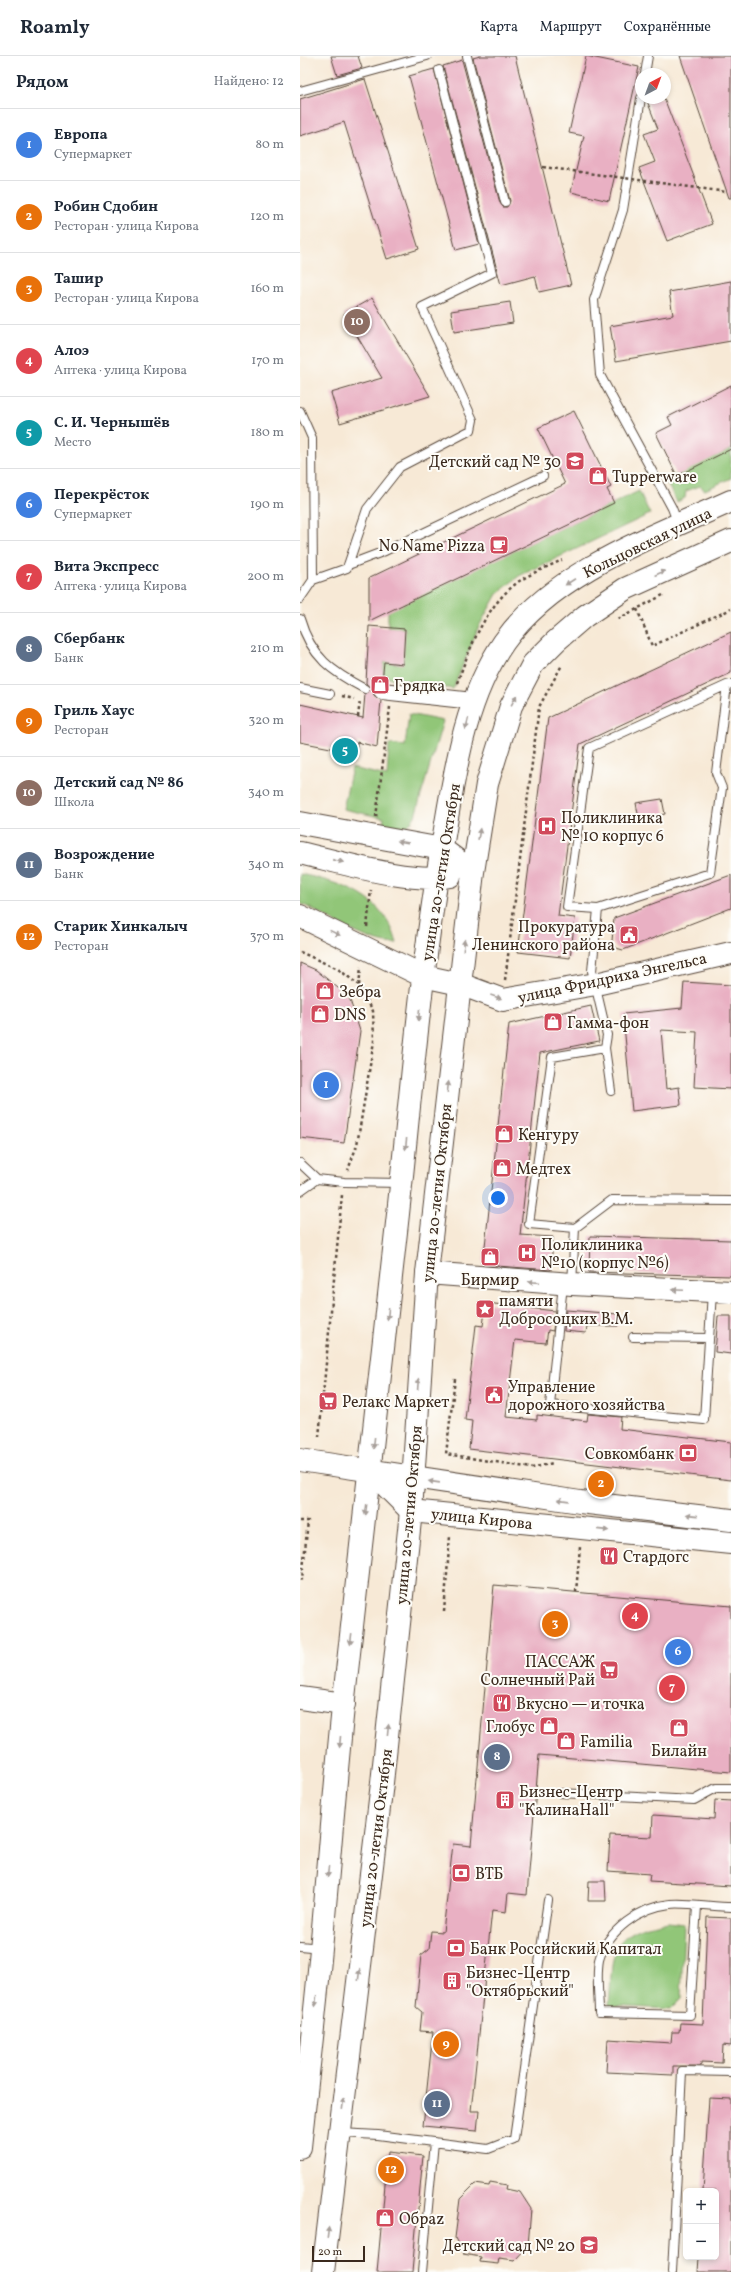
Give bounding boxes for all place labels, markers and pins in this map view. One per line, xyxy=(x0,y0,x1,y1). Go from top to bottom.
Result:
pin: 10 xyxy=(344,307,370,337)
school or university icon: Детский сад № 30 xyxy=(564,450,586,472)
place label: Детский сад № 30 xyxy=(429,452,561,474)
shop icon: Tupperware xyxy=(587,465,609,487)
place label: Tupperware xyxy=(612,467,697,489)
cafe icon: No Name Pizza xyxy=(488,534,510,556)
place label: No Name Pizza xyxy=(379,536,485,558)
shop icon: Грядка xyxy=(369,674,391,696)
place label: Грядка xyxy=(394,676,445,698)
pin: 5 xyxy=(332,736,358,766)
place label: Поликлиника № 10 корпус 6 xyxy=(561,808,664,848)
hospital icon: Поликлиника № 10 корпус 6 xyxy=(536,815,558,837)
place label: Прокуратура Ленинского района xyxy=(472,917,615,957)
public building icon: Прокуратура Ленинского района xyxy=(618,924,640,946)
shop icon: Зебра xyxy=(314,980,336,1002)
place label: Зебра xyxy=(339,982,381,1004)
shop icon: DNS xyxy=(309,1003,331,1025)
place label: DNS xyxy=(334,1005,366,1027)
shop icon: Гамма-фон xyxy=(542,1011,564,1033)
place label: Гамма-фон xyxy=(567,1013,649,1035)
pin: 1 xyxy=(313,1070,339,1100)
shop icon: Кенгуру xyxy=(493,1123,515,1145)
place label: Кенгуру xyxy=(518,1125,579,1147)
shop icon: Медтех xyxy=(491,1157,513,1179)
place label: Медтех xyxy=(516,1159,571,1181)
place label: Поликлиника №10 (корпус №6) xyxy=(541,1235,669,1275)
hospital icon: Поликлиника №10 (корпус №6) xyxy=(516,1242,538,1264)
shop icon: Бирмир xyxy=(479,1246,501,1268)
place label: Бирмир xyxy=(461,1270,519,1292)
place label: памяти Добросоцких В.М. xyxy=(499,1291,633,1331)
place icon: памяти Добросоцких В.М. xyxy=(474,1298,496,1320)
place label: Управление дорожного хозяйства xyxy=(508,1377,665,1417)
public building icon: Управление дорожного хозяйства xyxy=(483,1384,505,1406)
supermarket icon: Релакс Маркет xyxy=(317,1390,339,1412)
place label: Релакс Маркет xyxy=(342,1392,449,1414)
bank icon: Совкомбанк xyxy=(677,1442,699,1464)
place label: Совкомбанк xyxy=(585,1444,674,1466)
pin: 2 xyxy=(588,1469,614,1499)
restaurant icon: Стардогс xyxy=(598,1545,620,1567)
place label: Стардогс xyxy=(623,1547,689,1569)
pin: 4 xyxy=(622,1601,648,1631)
pin: 3 xyxy=(542,1609,568,1639)
pin: 6 xyxy=(665,1637,691,1667)
place label: ПАССАЖ Солнечный Рай xyxy=(480,1652,595,1692)
supermarket icon: ПАССАЖ Солнечный Рай xyxy=(598,1659,620,1681)
pin: 7 xyxy=(659,1673,685,1703)
restaurant icon: Вкусно — и точка xyxy=(491,1692,513,1714)
place label: Вкусно — и точка xyxy=(516,1694,645,1716)
shop icon: Глобус xyxy=(538,1715,560,1737)
place label: Глобус xyxy=(486,1717,535,1739)
shop icon: Билайн xyxy=(668,1717,690,1739)
shop icon: Familia xyxy=(555,1730,577,1752)
place label: Familia xyxy=(580,1732,633,1754)
place label: Билайн xyxy=(651,1741,707,1763)
pin: 8 xyxy=(484,1742,510,1772)
place label: Бизнес-Центр "КалинаHall" xyxy=(519,1782,623,1822)
building icon: Бизнес-Центр "КалинаHall" xyxy=(494,1789,516,1811)
bank icon: ВТБ xyxy=(450,1862,472,1884)
place label: ВТБ xyxy=(475,1864,503,1886)
bank icon: Банк Российский Капитал xyxy=(445,1937,467,1959)
place label: Банк Российский Капитал xyxy=(470,1939,662,1961)
place label: Бизнес-Центр "Октябрьский" xyxy=(466,1963,574,2003)
building icon: Бизнес-Центр "Октябрьский" xyxy=(441,1970,463,1992)
pin: 9 xyxy=(433,2029,459,2059)
pin: 11 xyxy=(424,2089,450,2119)
pin: 12 xyxy=(378,2155,404,2185)
shop icon: Обраz xyxy=(374,2207,396,2229)
place label: Обраz xyxy=(399,2209,444,2231)
school or university icon: Детский сад № 20 xyxy=(578,2234,600,2256)
place label: Детский сад № 20 xyxy=(442,2236,575,2258)

